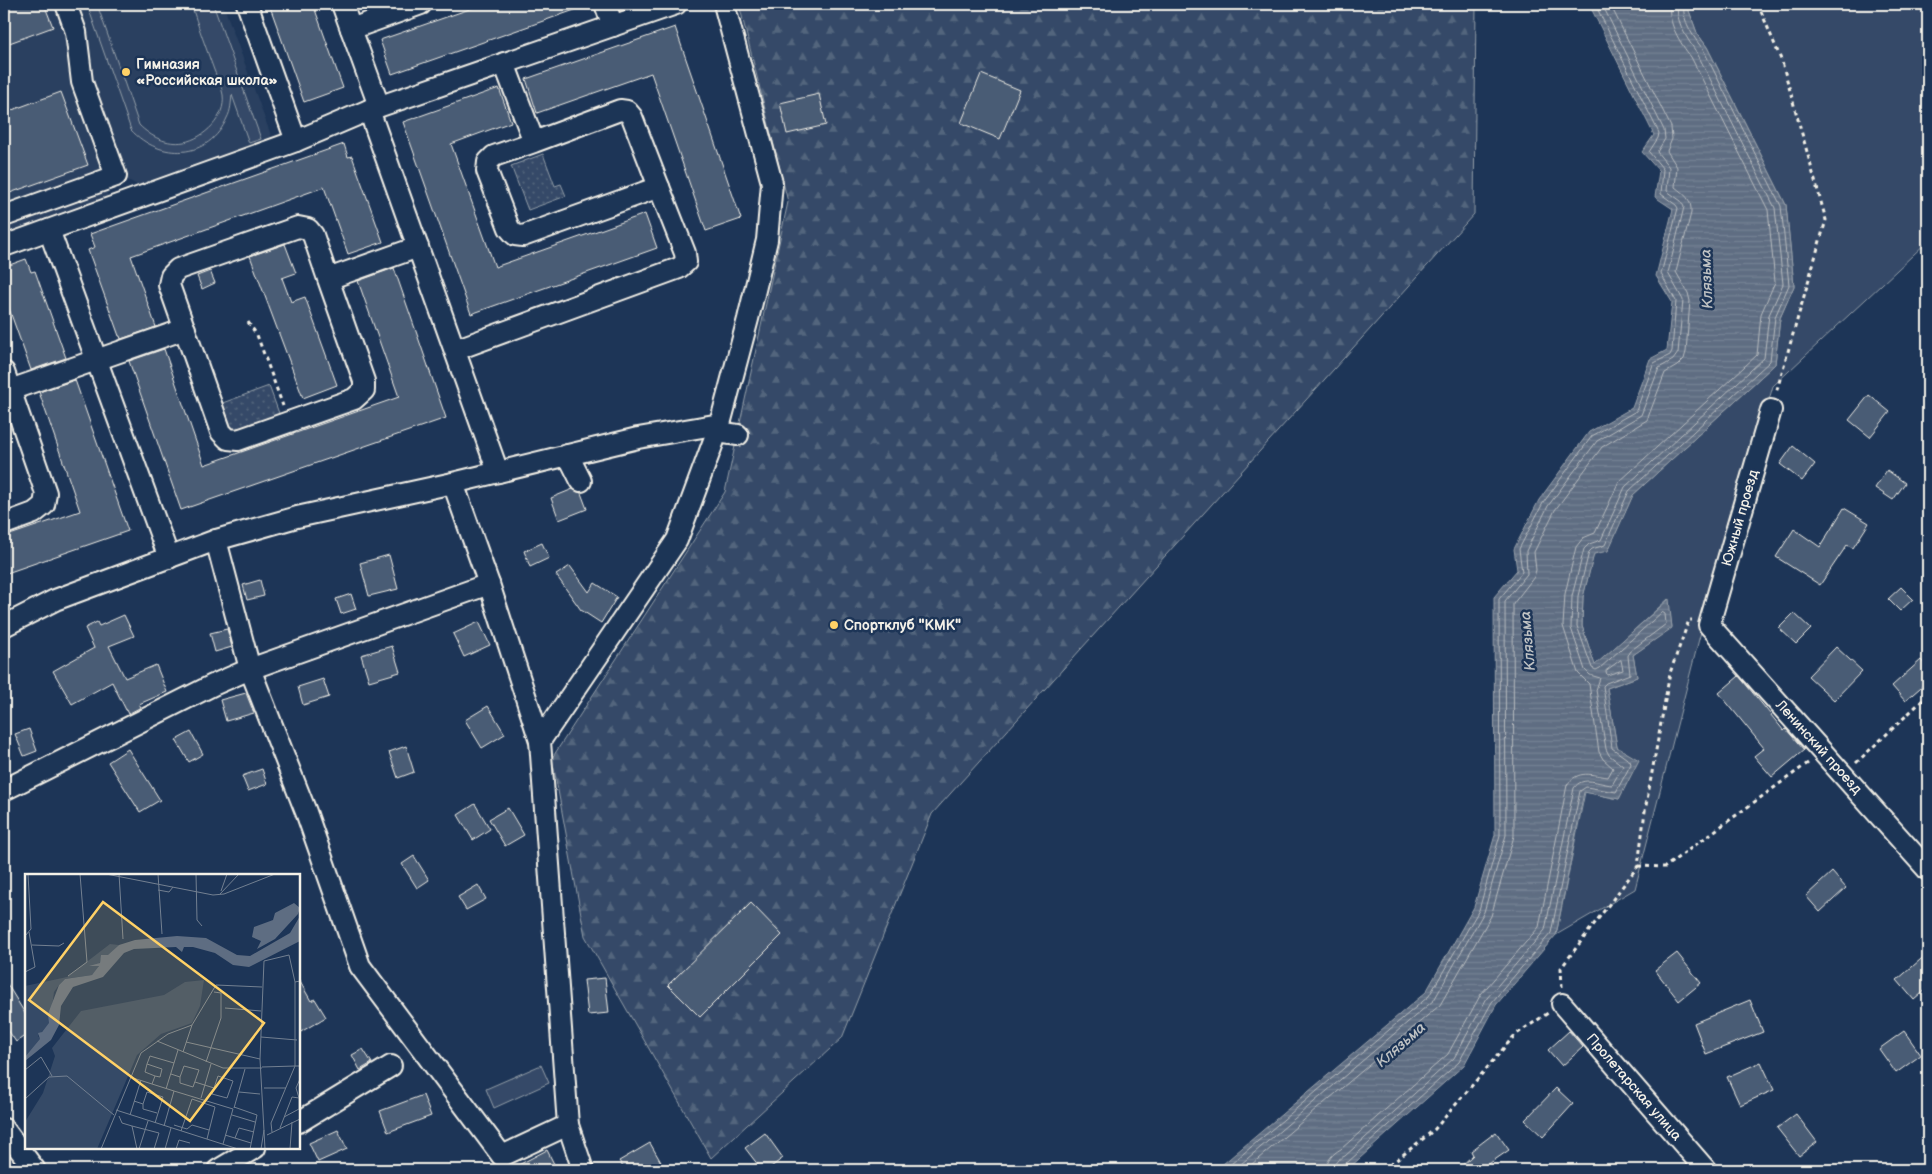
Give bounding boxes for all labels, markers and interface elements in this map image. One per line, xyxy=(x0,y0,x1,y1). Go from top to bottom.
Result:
place label: Гимназия «Российская школа» xyxy=(136,56,278,89)
marker: Гимназия «Российская школа» xyxy=(120,66,132,78)
water label: Клязьма xyxy=(1696,249,1718,309)
street label: Южный проезд xyxy=(1718,467,1762,568)
water label: Клязьма xyxy=(1516,610,1540,672)
place label: Спортклуб "КМК" xyxy=(844,617,961,634)
marker: Спортклуб "КМК" xyxy=(828,619,840,631)
street label: Ленинский проезд xyxy=(1772,696,1866,798)
inset map xyxy=(25,874,300,1149)
water label: Клязьма xyxy=(1372,1018,1430,1072)
street label: Пролетарская улица xyxy=(1583,1030,1686,1145)

